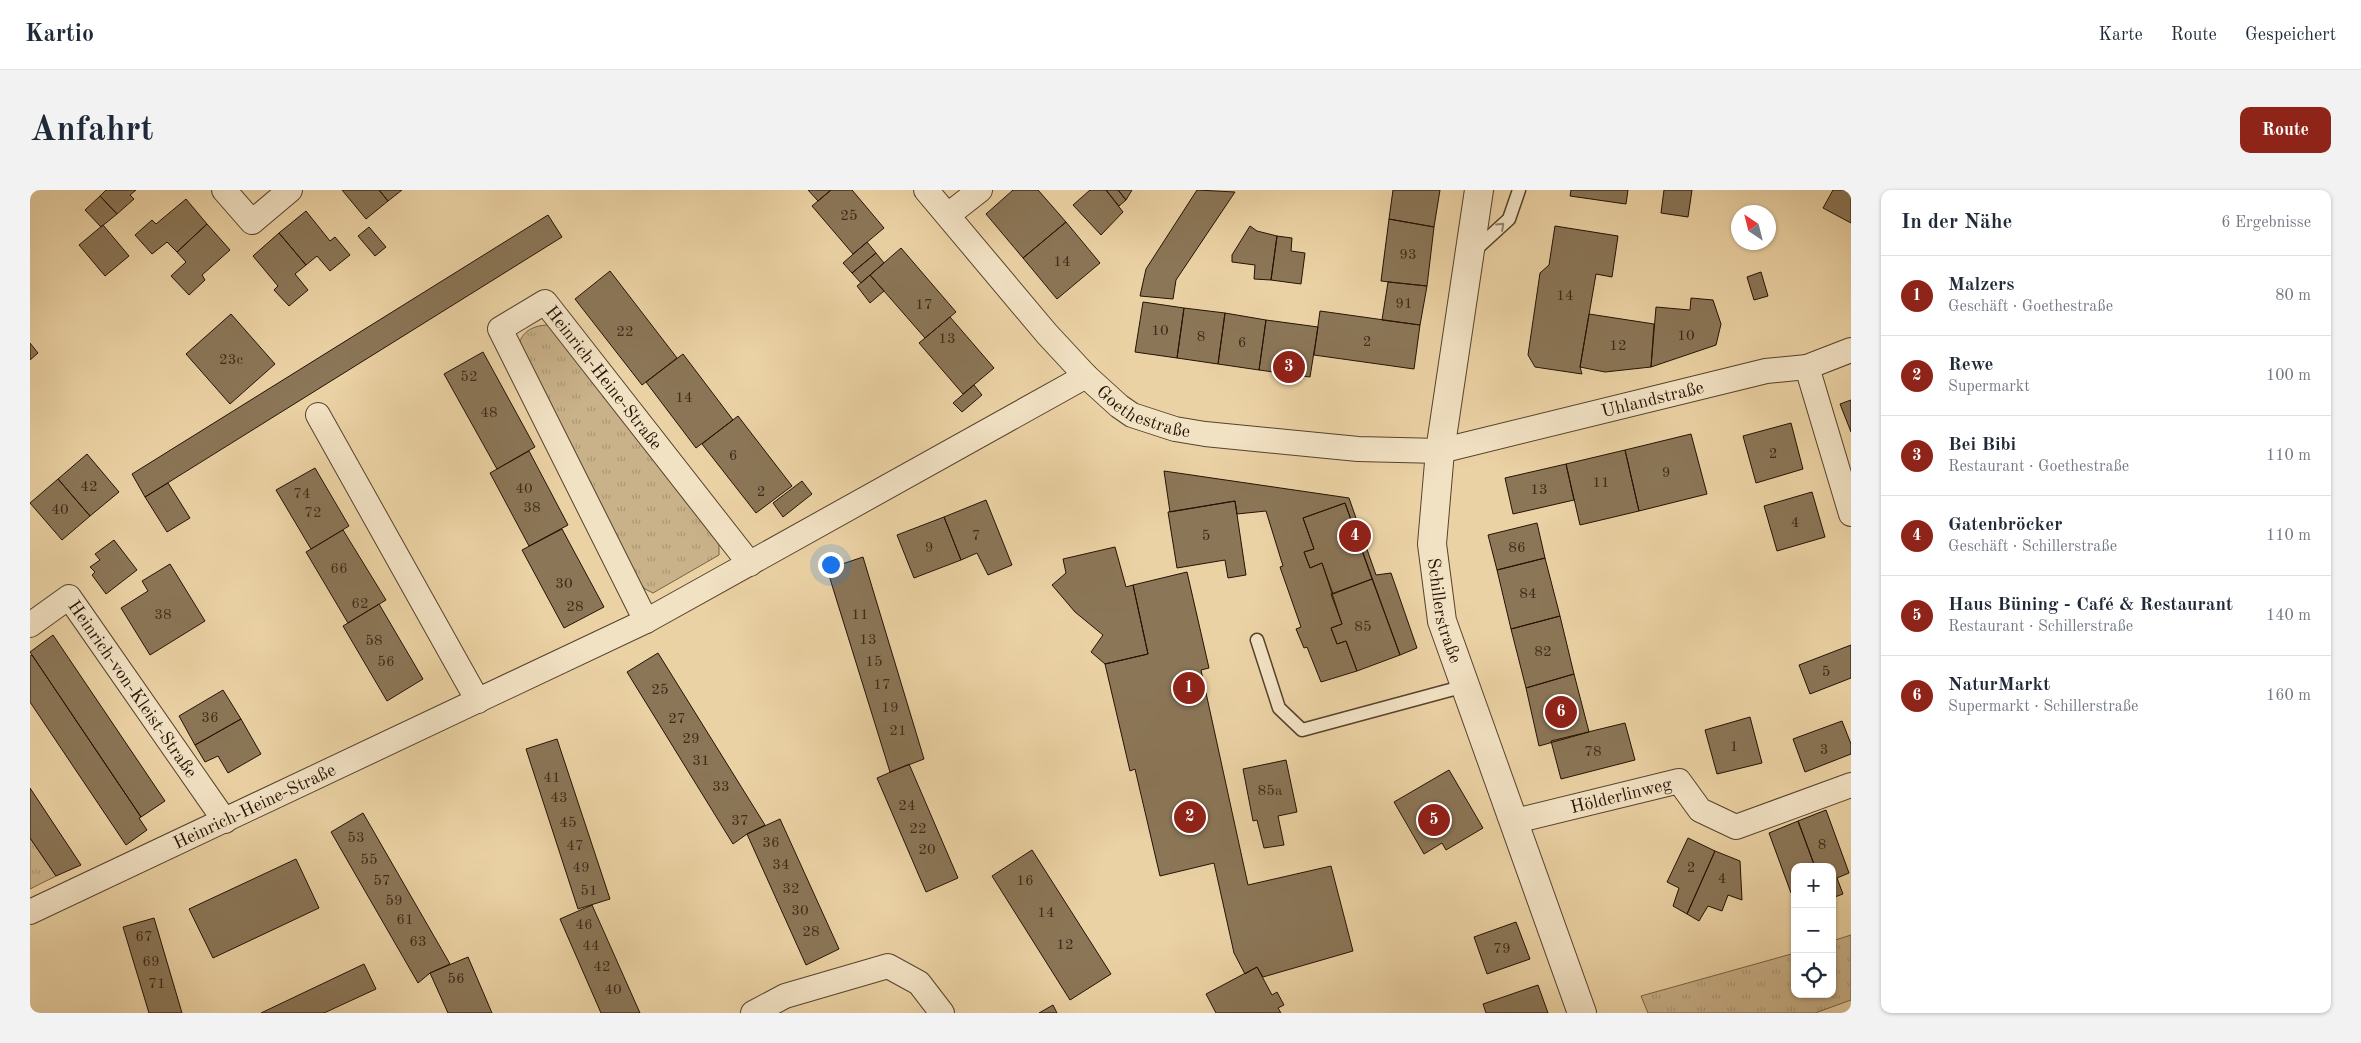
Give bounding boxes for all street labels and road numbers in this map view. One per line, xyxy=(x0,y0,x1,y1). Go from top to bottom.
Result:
street label: Heinrich-Heine-Straße xyxy=(542,303,665,454)
street label: Uhlandstraße xyxy=(1600,379,1706,421)
street label: Goethestraße xyxy=(1093,382,1191,441)
street label: Schillerstraße xyxy=(1424,557,1464,666)
street label: Heinrich-von-Kleist-Straße xyxy=(64,597,200,781)
street label: Heinrich-Heine-Straße xyxy=(171,761,339,853)
street label: Hölderlinweg xyxy=(1569,775,1674,817)

